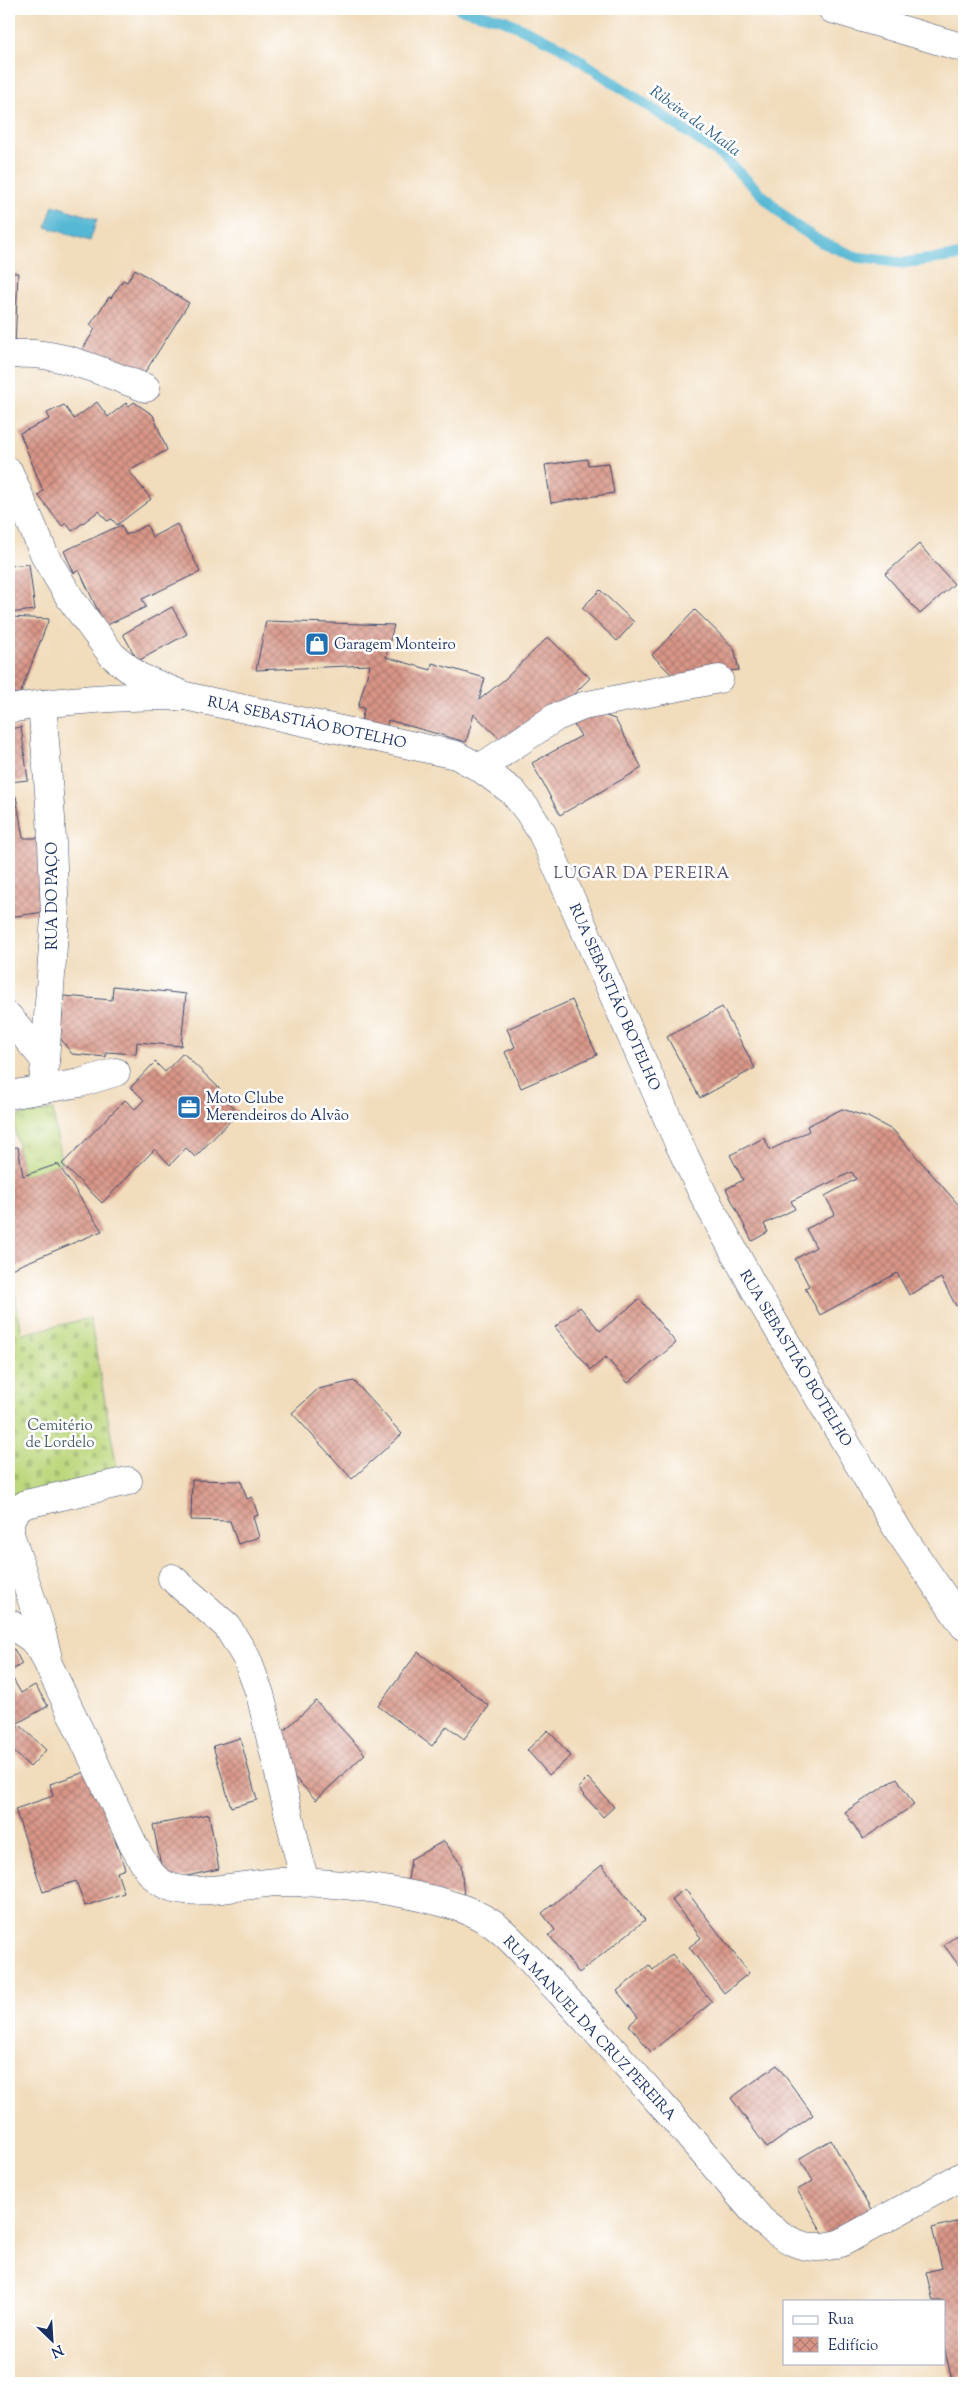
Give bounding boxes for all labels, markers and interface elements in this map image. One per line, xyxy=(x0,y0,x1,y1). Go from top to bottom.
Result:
water label: Ribeira da Maíla xyxy=(644,81,745,163)
shop icon: Garagem Monteiro xyxy=(304,631,330,657)
place label: Garagem Monteiro xyxy=(334,635,456,656)
street label: RUA SEBASTIÃO BOTELHO xyxy=(205,691,409,755)
street label: RUA DO PAÇO xyxy=(43,842,64,950)
district label: LUGAR DA PEREIRA xyxy=(553,863,731,886)
street label: RUA SEBASTIÃO BOTELHO xyxy=(563,900,665,1095)
place label: Moto Clube Merendeiros do Alvão xyxy=(206,1089,349,1127)
office icon: Moto Clube Merendeiros do Alvão xyxy=(176,1094,202,1120)
street label: RUA SEBASTIÃO BOTELHO xyxy=(733,1266,857,1451)
park label: Cemitério de Lordelo xyxy=(26,1416,94,1454)
street label: RUA MANUEL DA CRUZ PEREIRA xyxy=(497,1932,680,2126)
legend xyxy=(783,2300,946,2364)
text: Rua xyxy=(828,2310,854,2331)
north arrow xyxy=(28,2314,78,2364)
text: Edifício xyxy=(828,2336,878,2357)
text: N xyxy=(47,2339,66,2361)

